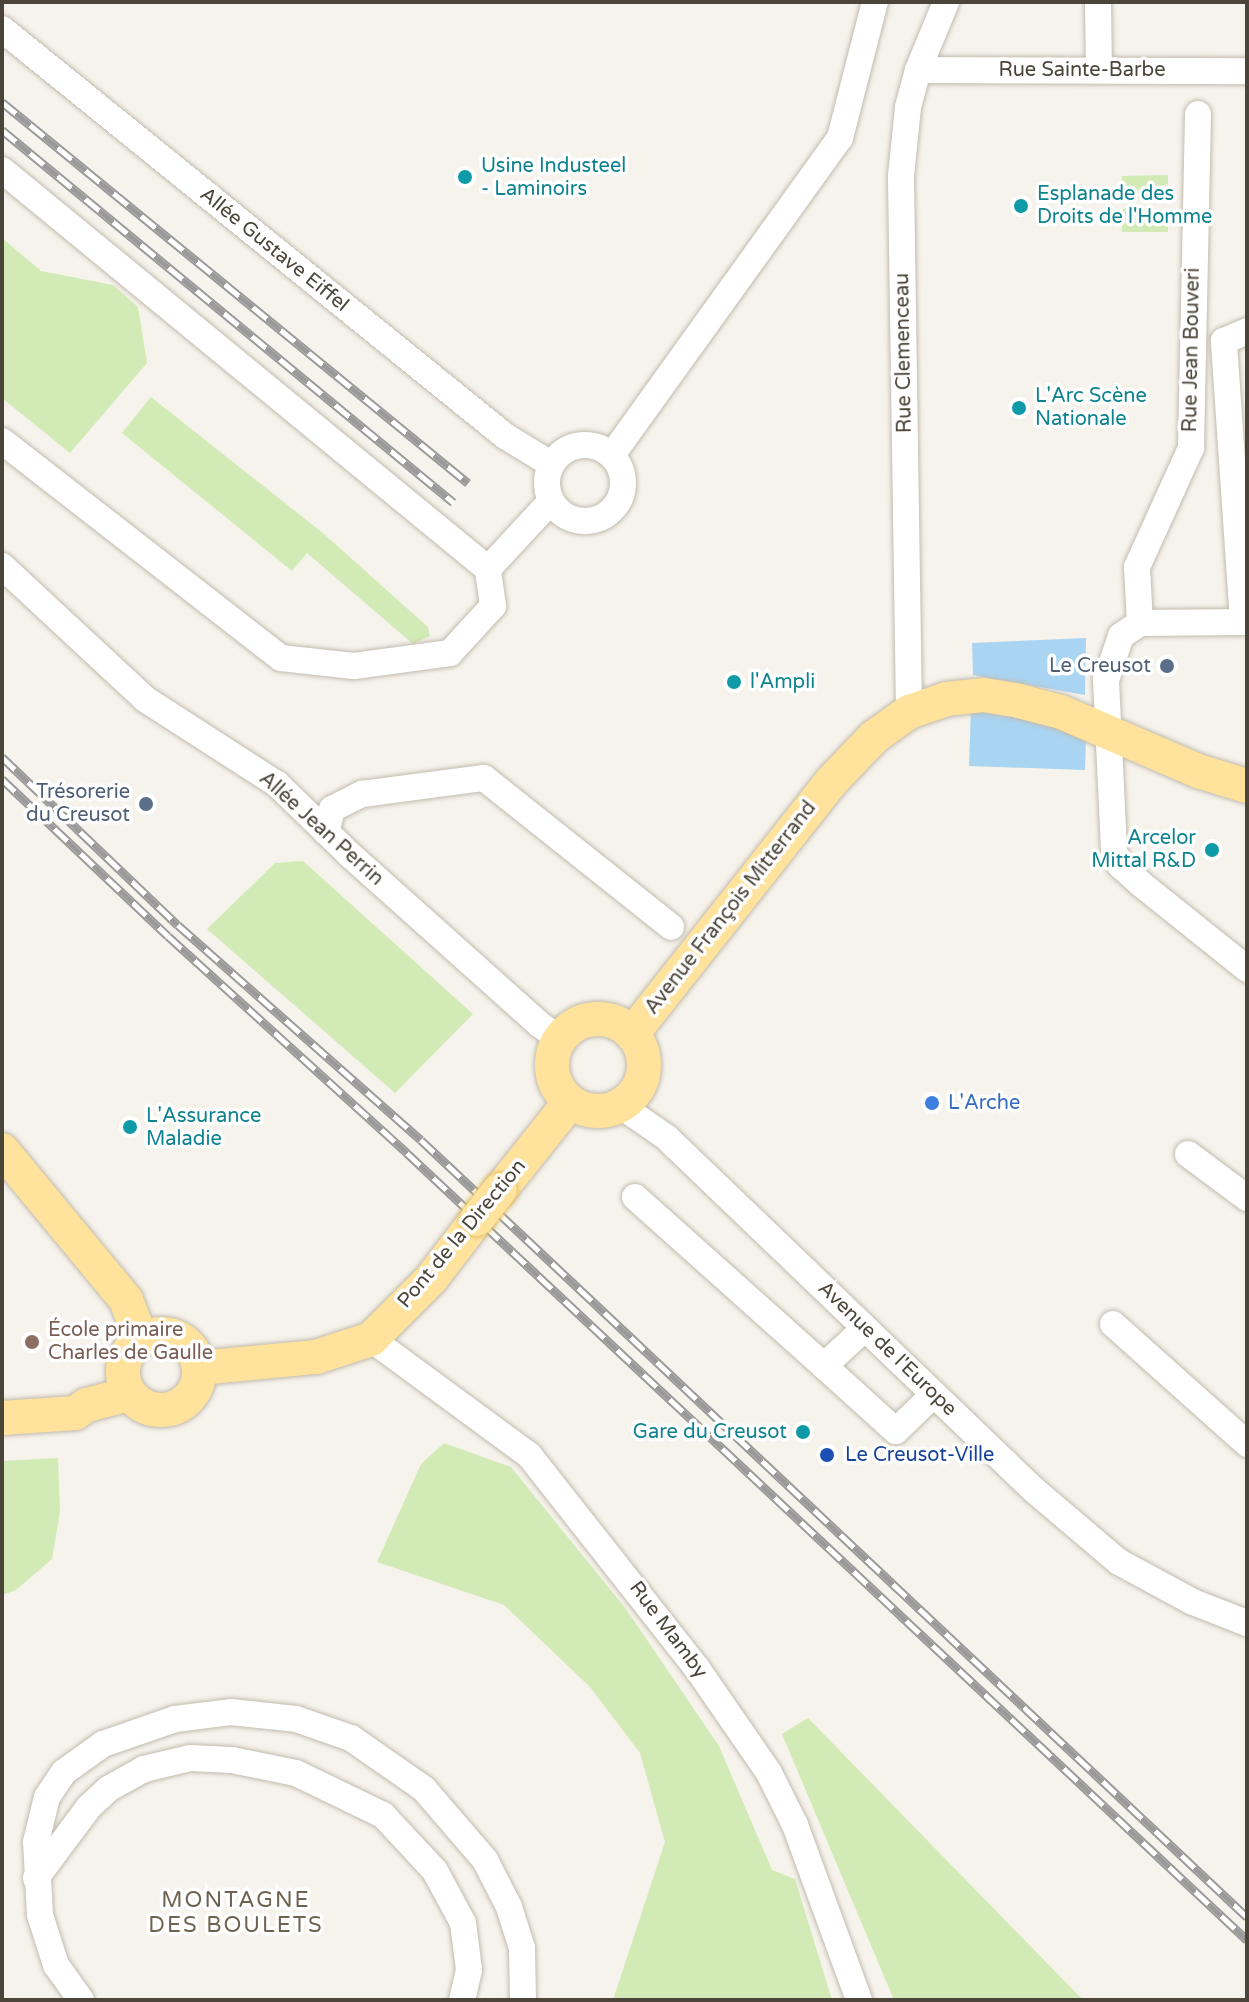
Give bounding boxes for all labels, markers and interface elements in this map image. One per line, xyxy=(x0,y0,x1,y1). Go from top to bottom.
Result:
street label: Rue Sainte-Barbe xyxy=(998,58,1166,82)
place label: Usine Industeel - Laminoirs xyxy=(481,154,626,201)
marker: Usine Industeel - Laminoirs xyxy=(456,168,474,186)
place label: Esplanade des Droits de l'Homme xyxy=(1037,182,1212,229)
street label: Allée Gustave Eiffel xyxy=(195,183,353,317)
marker: Esplanade des Droits de l'Homme xyxy=(1012,197,1030,215)
street label: Rue Jean Bouveri xyxy=(1179,267,1205,433)
street label: Rue Clemenceau xyxy=(891,273,917,433)
place label: L'Arc Scène Nationale xyxy=(1035,384,1147,431)
marker: L'Arc Scène Nationale xyxy=(1010,399,1028,417)
place label: Le Creusot xyxy=(1049,654,1151,678)
marker: Le Creusot xyxy=(1158,657,1176,675)
place label: l'Ampli xyxy=(750,670,815,694)
marker: l'Ampli xyxy=(725,673,743,691)
street label: Allée Jean Perrin xyxy=(254,767,388,891)
place label: Trésorerie du Creusot xyxy=(26,780,130,827)
marker: Trésorerie du Creusot xyxy=(137,795,155,813)
street label: Avenue François Mitterrand xyxy=(640,797,822,1019)
place label: Arcelor Mittal R&D xyxy=(1091,826,1196,873)
marker: Arcelor Mittal R&D xyxy=(1203,841,1221,859)
place label: L'Arche xyxy=(948,1091,1020,1115)
marker: L'Arche xyxy=(923,1094,941,1112)
place label: L'Assurance Maladie xyxy=(146,1104,261,1151)
marker: L'Assurance Maladie xyxy=(121,1118,139,1136)
street label: Pont de la Direction xyxy=(393,1155,531,1313)
street label: Avenue de l'Europe xyxy=(813,1277,961,1421)
place label: École primaire Charles de Gaulle xyxy=(48,1318,213,1365)
marker: École primaire Charles de Gaulle xyxy=(23,1333,41,1351)
place label: Gare du Creusot xyxy=(633,1420,787,1444)
marker: Gare du Creusot xyxy=(794,1423,812,1441)
place label: Le Creusot-Ville xyxy=(845,1443,994,1467)
marker: Le Creusot-Ville xyxy=(816,1444,838,1466)
street label: Rue Mamby xyxy=(624,1577,712,1683)
district label: MONTAGNE DES BOULETS xyxy=(148,1887,324,1938)

